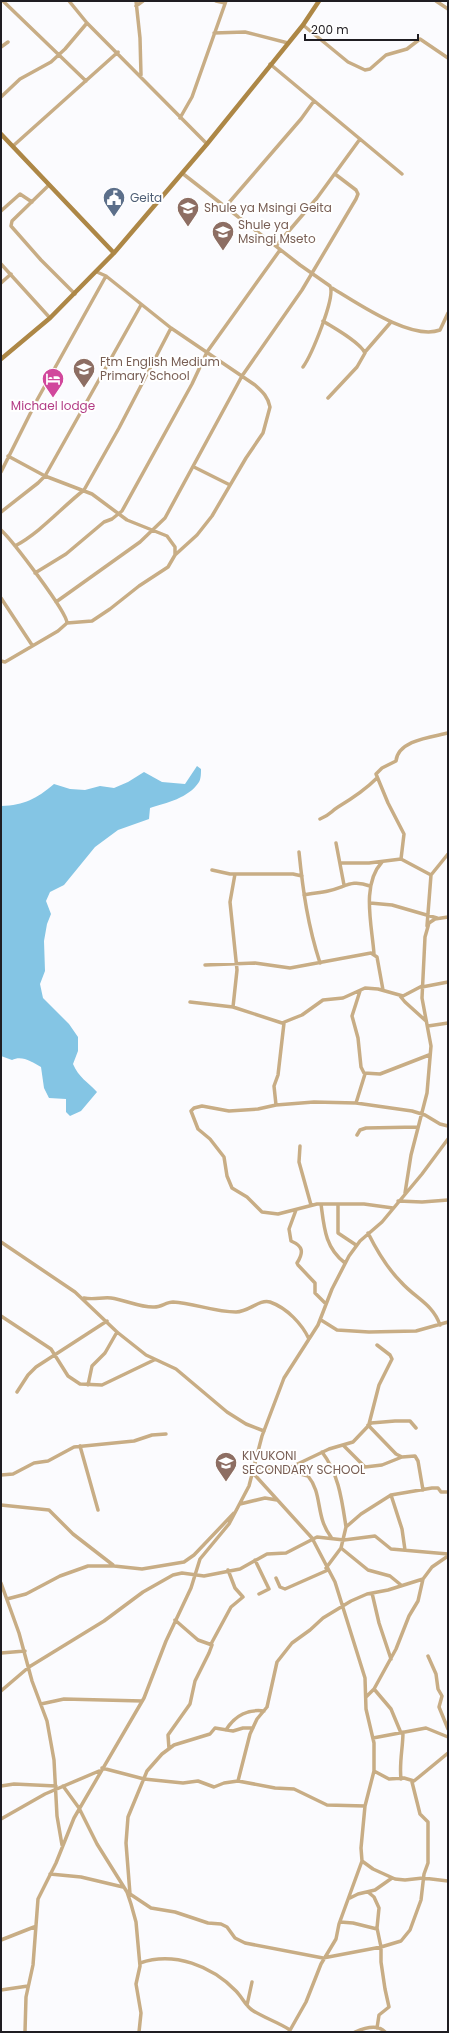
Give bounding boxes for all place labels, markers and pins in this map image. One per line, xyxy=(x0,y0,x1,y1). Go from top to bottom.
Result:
public building icon: Geita xyxy=(101,185,127,218)
place label: Geita xyxy=(130,189,162,206)
school or university icon: Shule ya Msingi Geita xyxy=(175,195,201,228)
place label: Shule ya Msingi Geita xyxy=(204,199,332,216)
place label: Shule ya Msingi Mseto xyxy=(238,216,316,247)
school or university icon: Shule ya Msingi Mseto xyxy=(210,219,236,252)
place label: Ftm English Medium Primary School xyxy=(100,353,220,384)
school or university icon: Ftm English Medium Primary School xyxy=(71,356,97,389)
hotel icon: Michael lodge xyxy=(40,366,66,399)
place label: Michael lodge xyxy=(11,397,95,414)
place label: KIVUKONI SECONDARY SCHOOL xyxy=(242,1447,365,1478)
school or university icon: KIVUKONI SECONDARY SCHOOL xyxy=(213,1450,239,1483)

